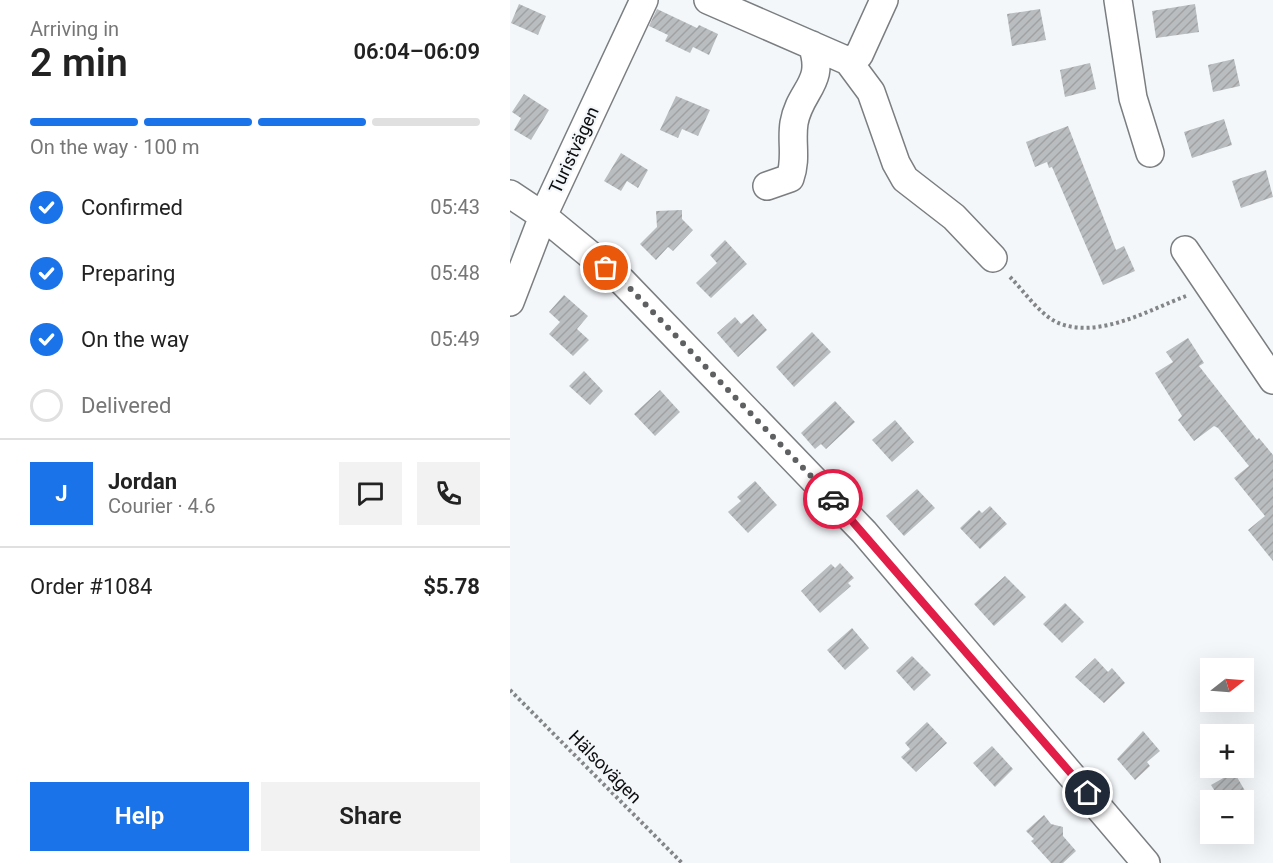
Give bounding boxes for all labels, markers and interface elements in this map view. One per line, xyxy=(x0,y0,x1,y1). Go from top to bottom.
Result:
text: Arriving in xyxy=(30,17,119,41)
text: 06:04–06:09 xyxy=(353,39,480,64)
text: 2 min xyxy=(30,40,128,86)
street label: Turistvägen xyxy=(544,103,603,197)
text: On the way · 100 m xyxy=(30,135,199,159)
icon: check xyxy=(30,191,63,224)
text: Confirmed xyxy=(81,195,183,220)
text: 05:43 xyxy=(430,195,480,219)
pin xyxy=(580,242,631,293)
icon: bag xyxy=(589,251,622,284)
icon: check xyxy=(30,257,63,290)
text: Preparing xyxy=(81,261,175,286)
text: 05:48 xyxy=(430,261,480,285)
icon: check xyxy=(30,323,63,356)
text: On the way xyxy=(81,327,189,352)
text: 05:49 xyxy=(430,327,480,351)
text: Delivered xyxy=(81,393,171,418)
button: chat xyxy=(339,462,402,525)
button: phone xyxy=(417,462,480,525)
text: Jordan xyxy=(108,469,177,494)
courier xyxy=(803,469,863,529)
text: J xyxy=(55,481,68,506)
icon: car xyxy=(817,483,850,516)
text: Courier · 4.6 xyxy=(108,494,215,518)
text: Order #1084 xyxy=(30,574,152,599)
text: $5.78 xyxy=(423,574,480,599)
north arrow xyxy=(1200,658,1254,712)
map controls xyxy=(1200,658,1254,844)
button: + xyxy=(1200,724,1254,778)
street label: Hälsovägen xyxy=(565,726,646,807)
pin xyxy=(1062,767,1113,818)
icon: home xyxy=(1071,776,1104,809)
button: Help xyxy=(30,782,249,851)
button: Share xyxy=(261,782,480,851)
button: − xyxy=(1200,790,1254,844)

